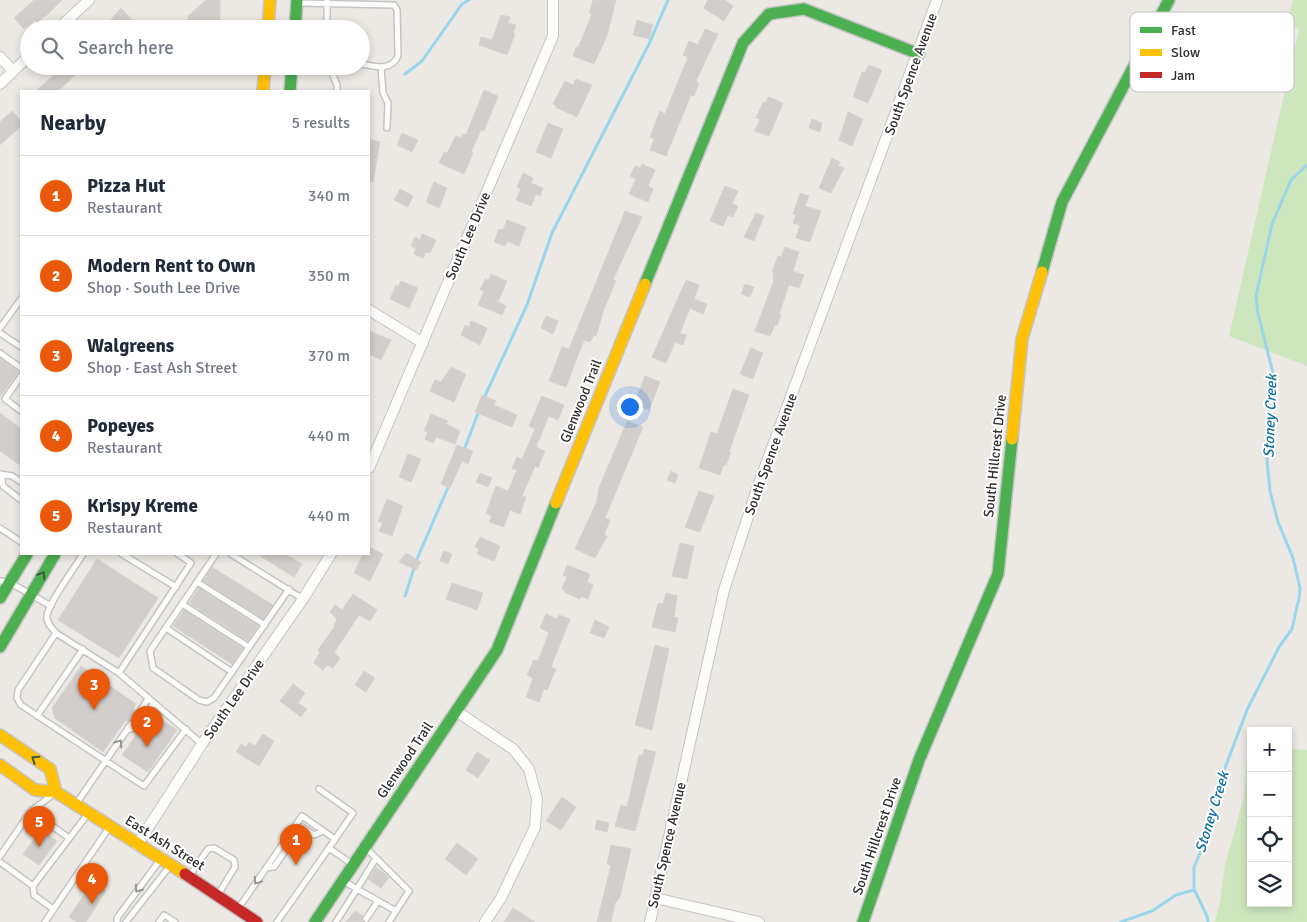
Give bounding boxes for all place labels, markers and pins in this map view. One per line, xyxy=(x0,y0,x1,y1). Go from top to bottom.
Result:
pin: 3 xyxy=(78,669,110,710)
pin: 2 xyxy=(131,706,163,747)
pin: 5 xyxy=(23,806,55,847)
pin: 1 xyxy=(280,824,312,865)
pin: 4 xyxy=(76,863,108,904)

